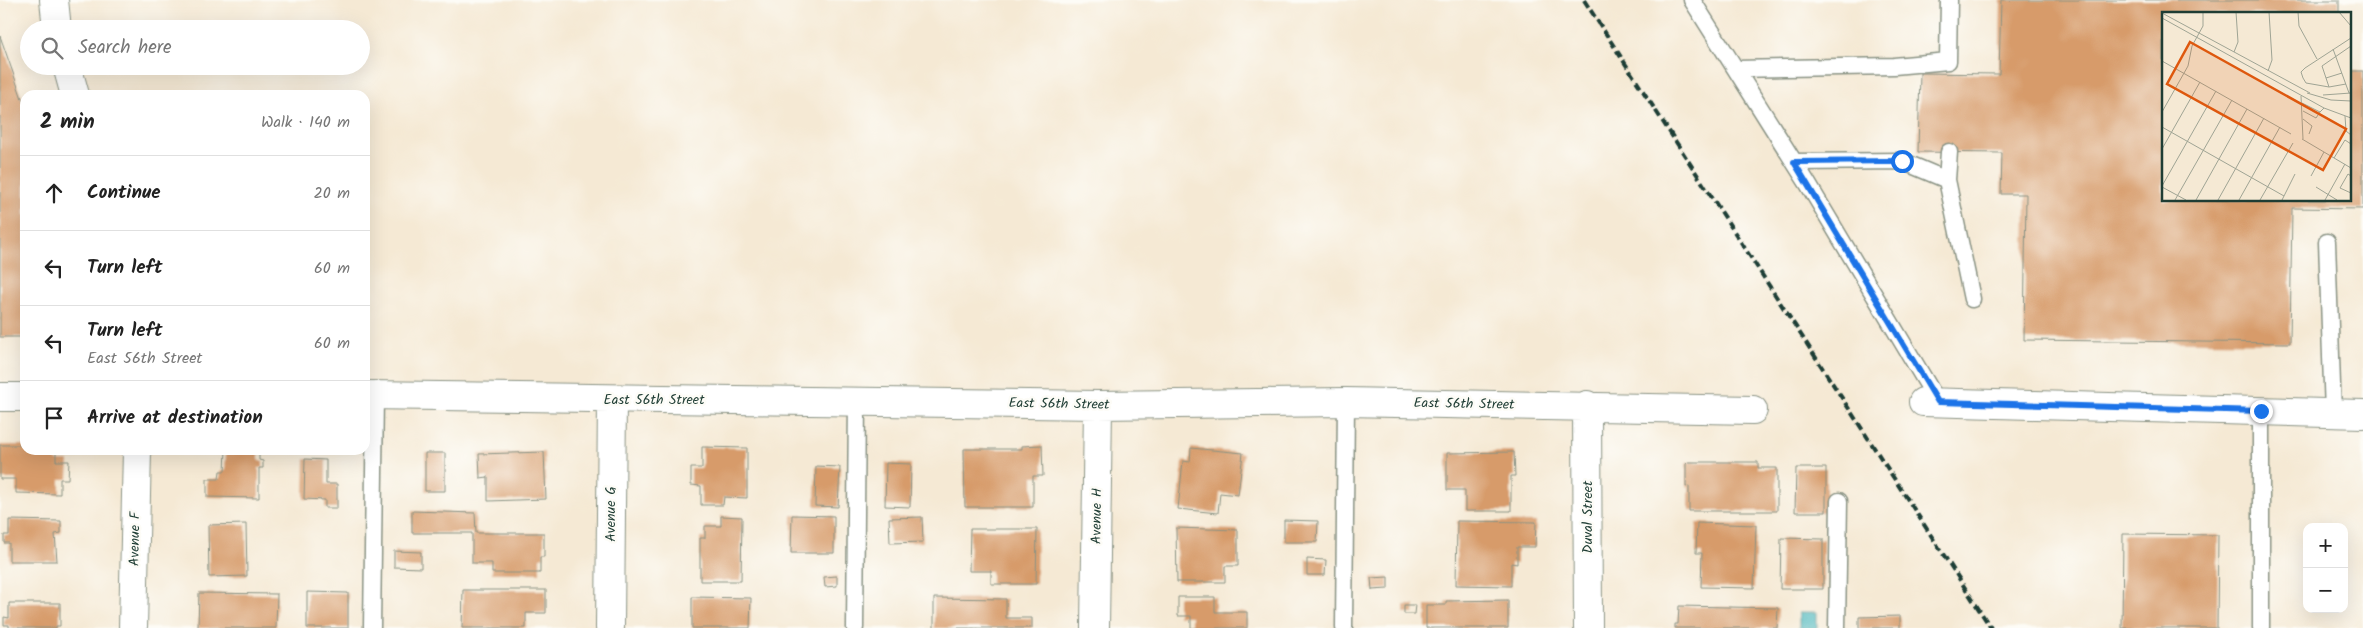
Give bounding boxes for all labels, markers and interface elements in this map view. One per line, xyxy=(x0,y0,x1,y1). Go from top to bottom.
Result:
inset map xyxy=(2162,12,2350,201)
search box xyxy=(20,20,370,75)
text: Search here xyxy=(78,33,172,63)
icon: search xyxy=(38,34,66,62)
text: 2 min xyxy=(40,106,95,139)
text: Walk · 140 m xyxy=(261,110,350,135)
route start xyxy=(1891,150,1914,173)
text: Continue xyxy=(87,178,160,208)
icon: ahead xyxy=(40,179,68,207)
text: 20 m xyxy=(314,181,350,206)
text: Turn left xyxy=(87,253,162,283)
icon: left xyxy=(40,254,68,282)
text: 60 m xyxy=(314,256,350,281)
text: Turn left xyxy=(87,316,162,346)
icon: left xyxy=(40,329,68,357)
text: 60 m xyxy=(314,331,350,356)
text: East 56th Street xyxy=(87,346,203,371)
street label: East 56th Street xyxy=(603,389,705,411)
street label: East 56th Street xyxy=(1008,392,1110,416)
street label: East 56th Street xyxy=(1413,392,1515,416)
route end xyxy=(2250,400,2273,423)
text: Arrive at destination xyxy=(87,403,263,433)
icon: arrive xyxy=(40,404,68,432)
street label: Duval Street xyxy=(1577,480,1599,553)
street label: Avenue G xyxy=(600,486,622,542)
street label: Avenue H xyxy=(1086,488,1108,544)
street label: Avenue F xyxy=(124,510,147,566)
map controls xyxy=(2303,523,2348,613)
button: + xyxy=(2303,523,2348,568)
button: − xyxy=(2303,568,2348,613)

